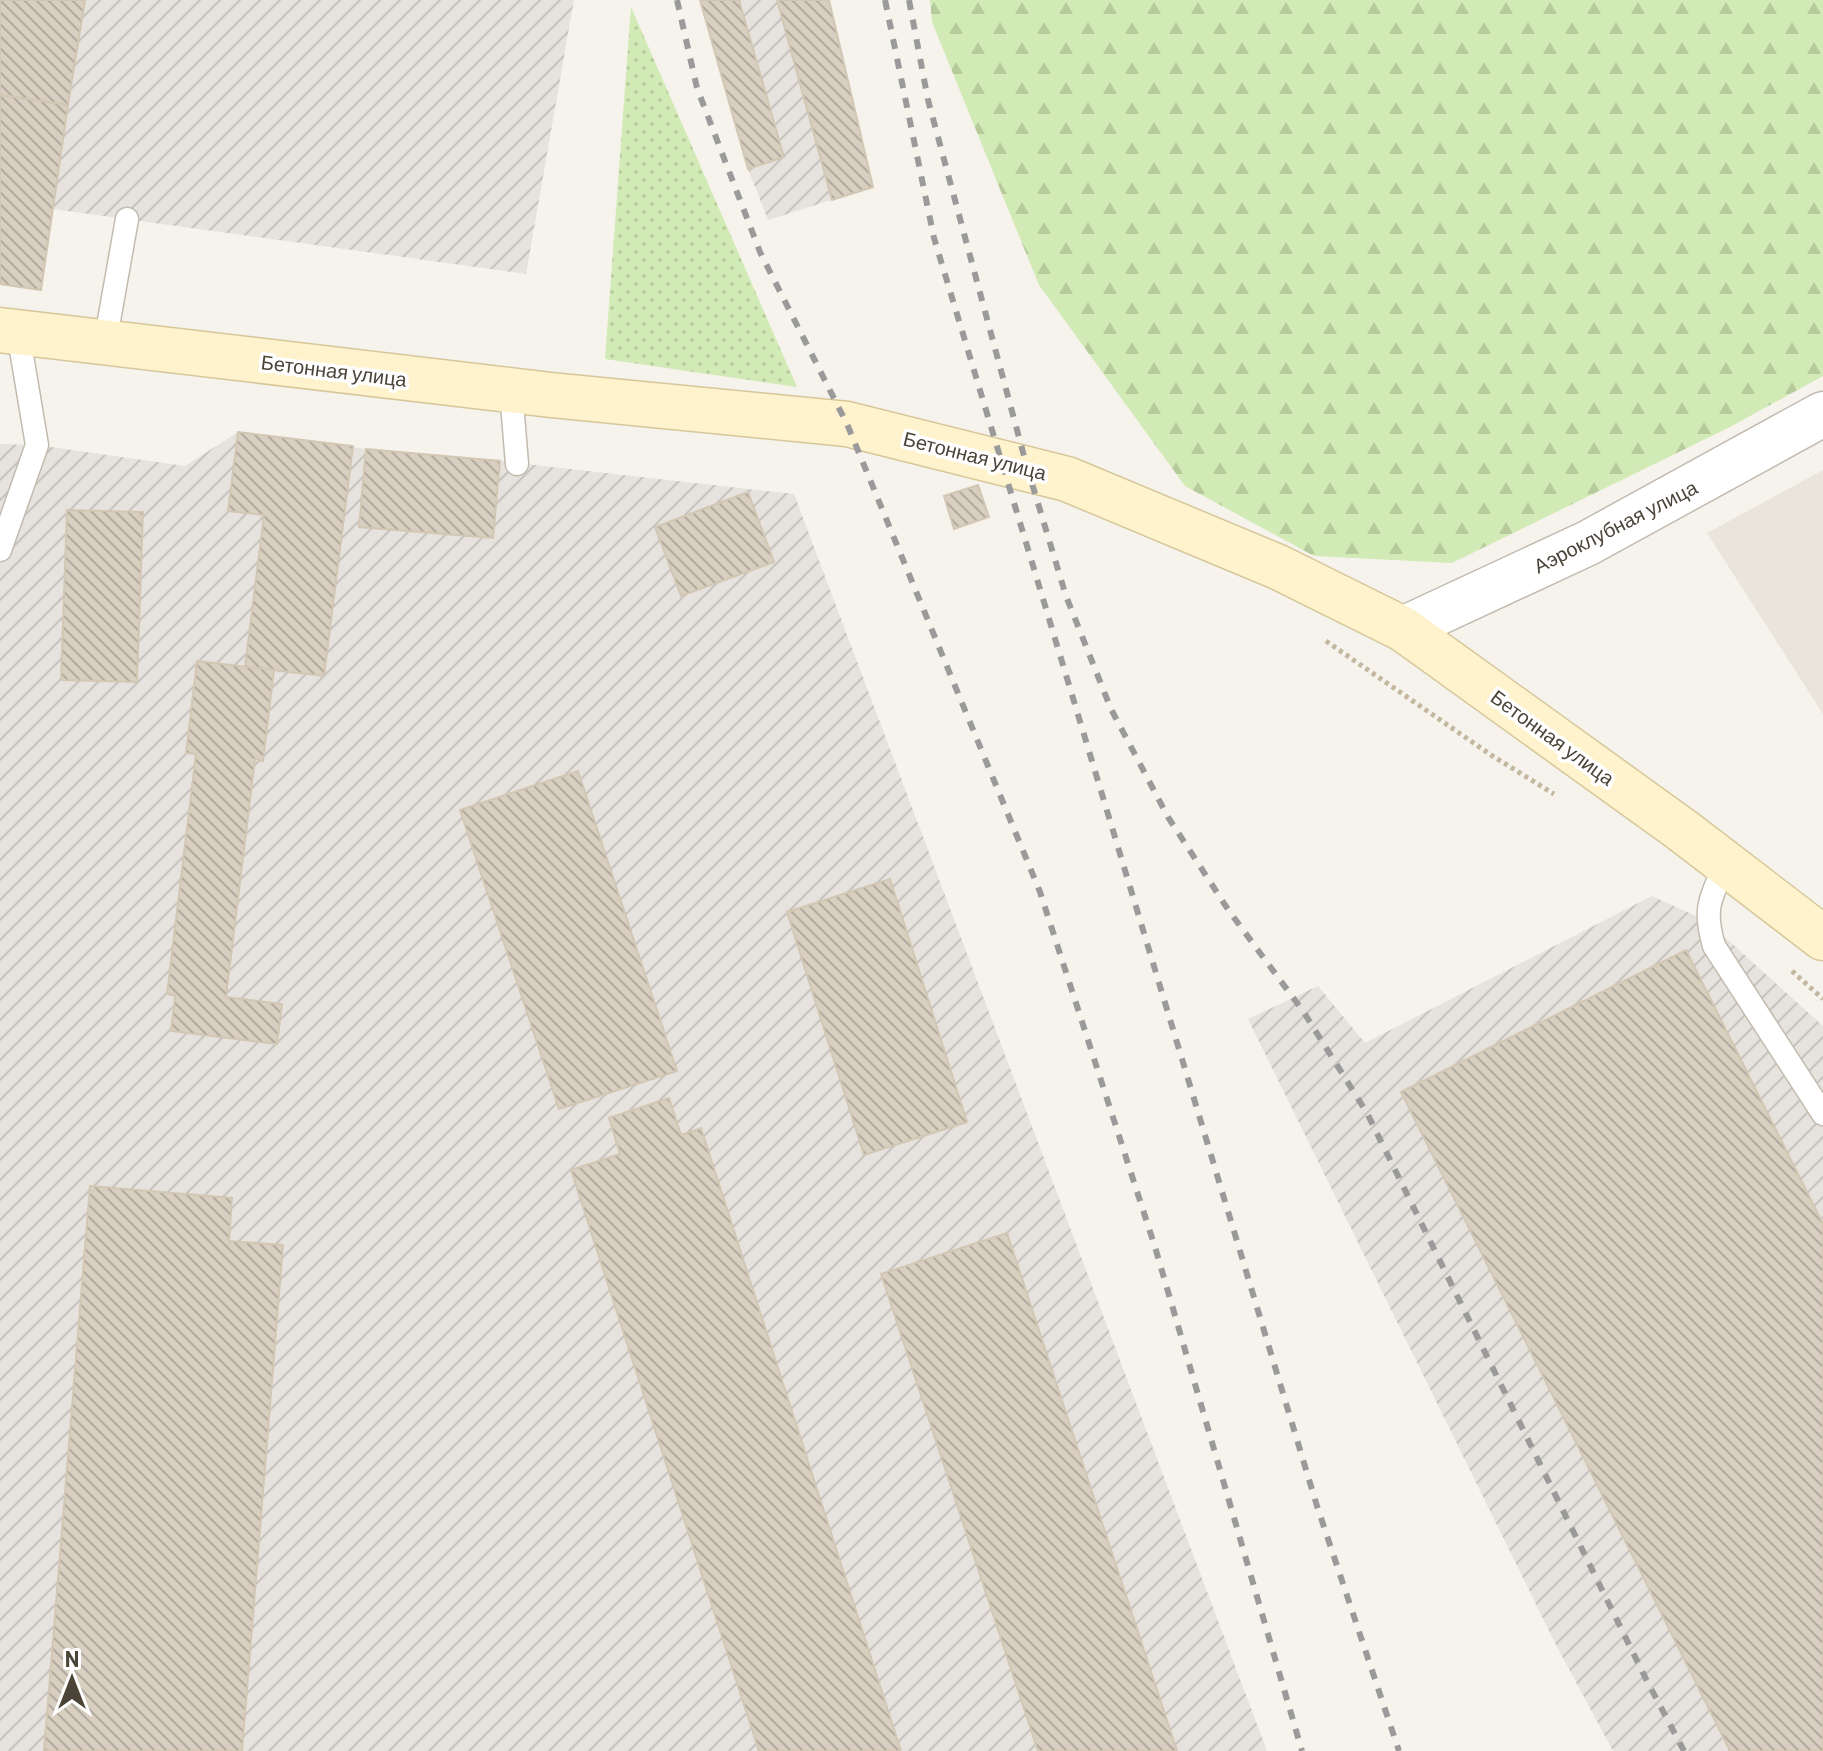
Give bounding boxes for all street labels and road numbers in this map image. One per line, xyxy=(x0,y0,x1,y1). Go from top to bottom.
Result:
street label: Бетонная улица xyxy=(260,349,409,391)
street label: Бетонная улица xyxy=(901,426,1050,485)
street label: Аэроклубная улица xyxy=(1529,474,1702,578)
street label: Бетонная улица xyxy=(1487,684,1620,790)

